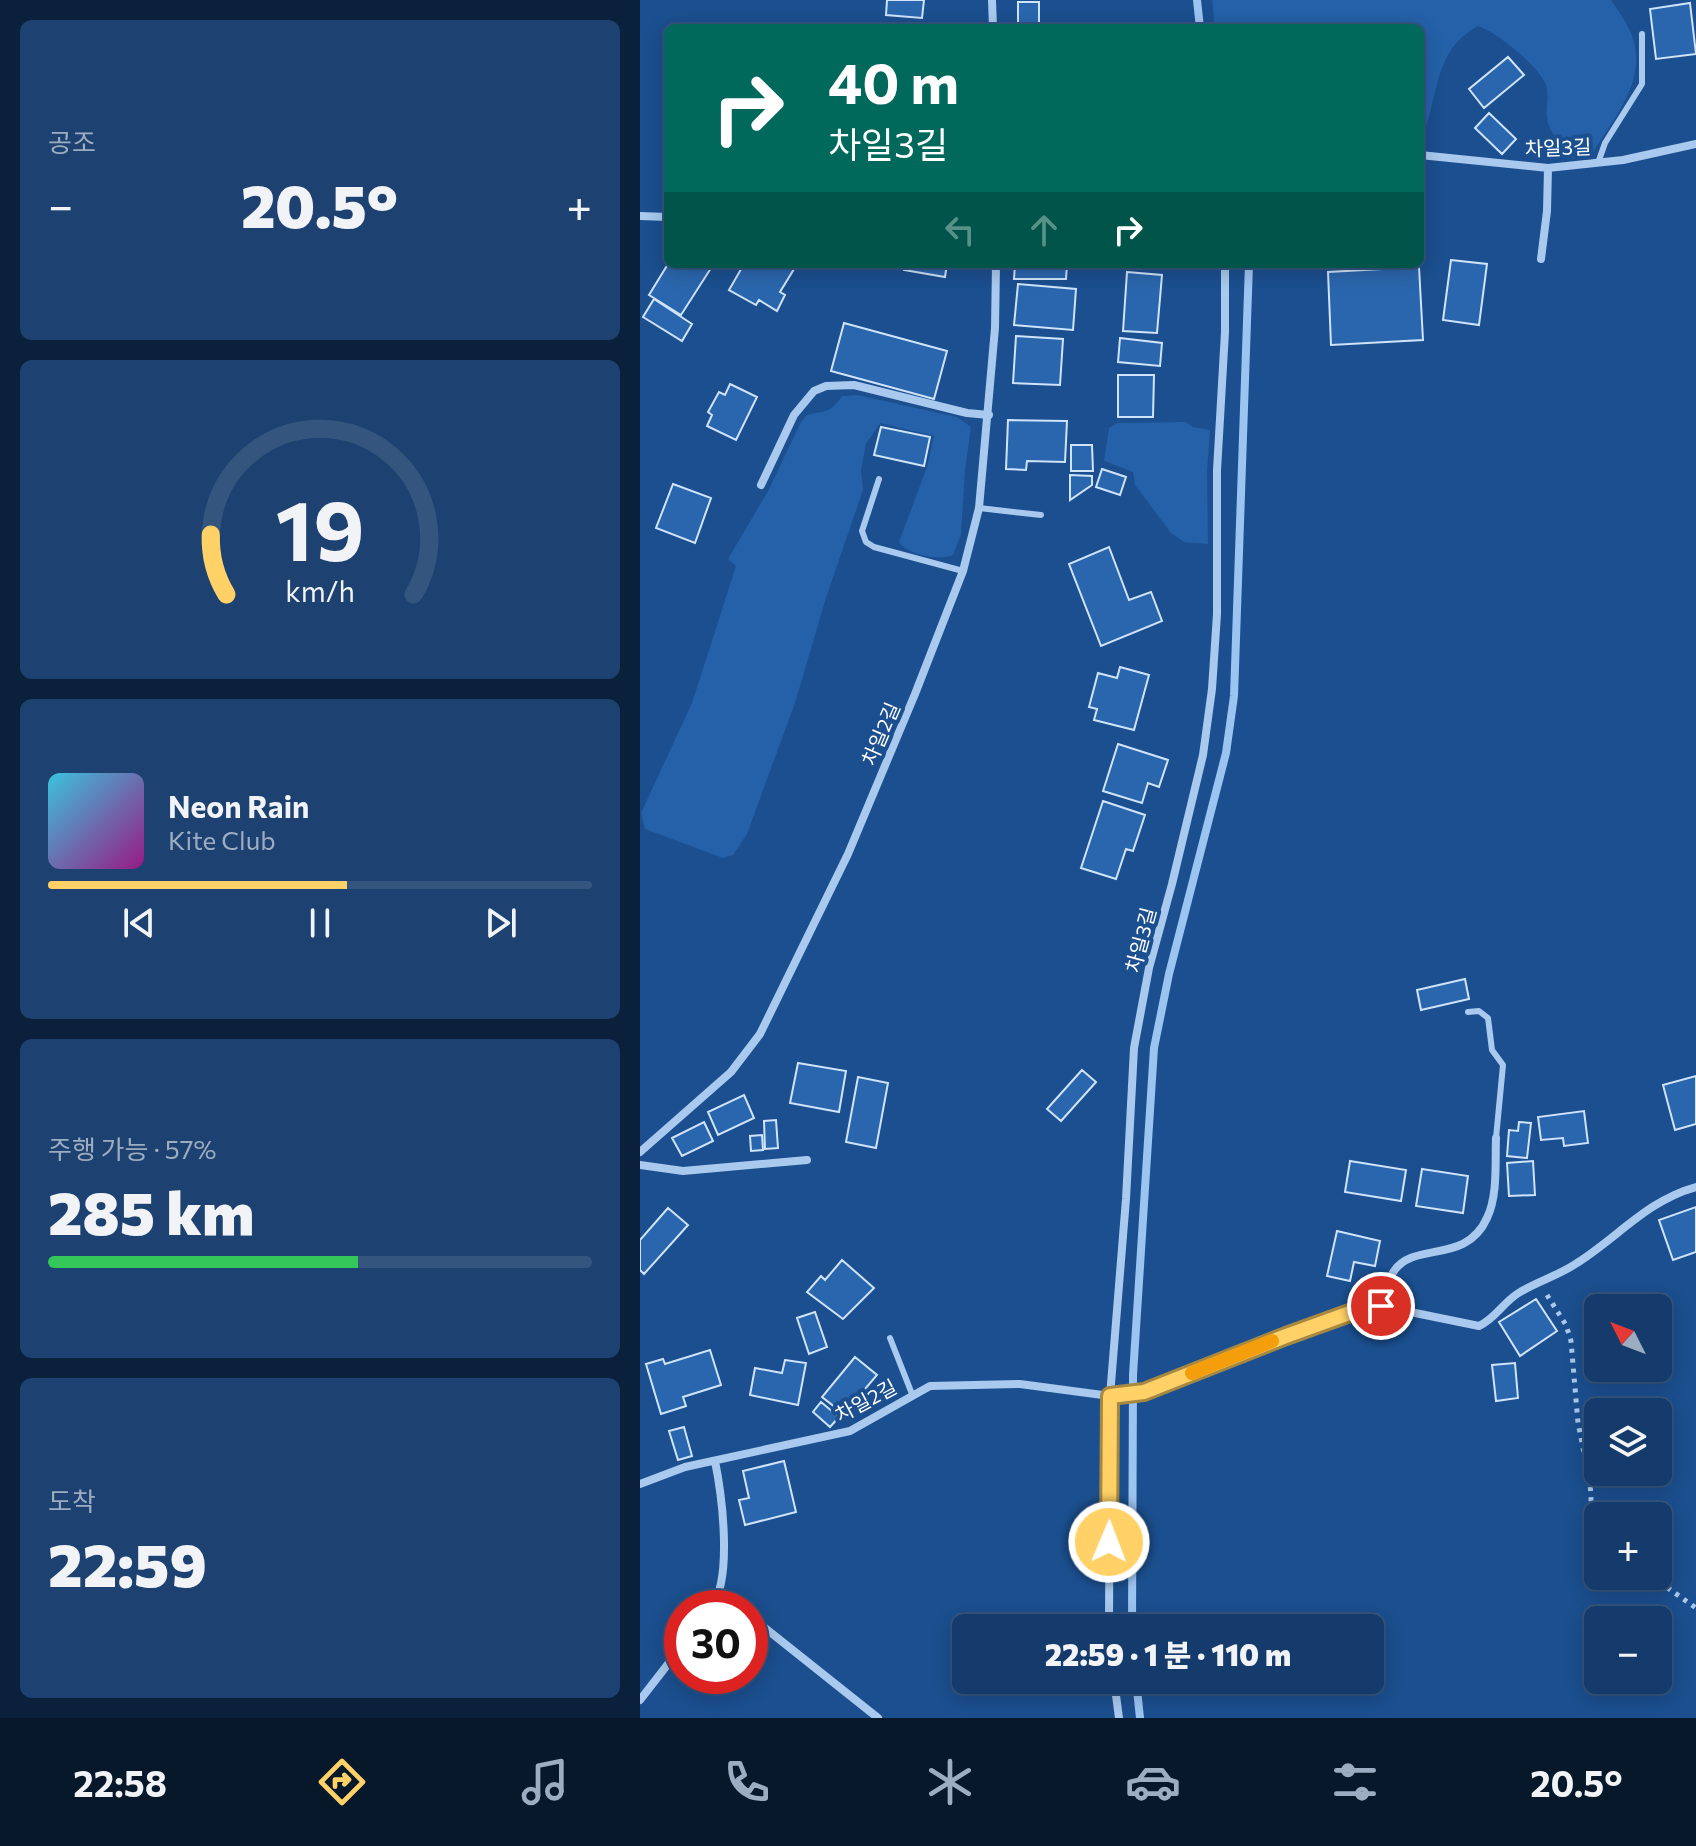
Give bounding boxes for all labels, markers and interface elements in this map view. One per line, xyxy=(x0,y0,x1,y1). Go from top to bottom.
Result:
text: 40 m xyxy=(828,47,959,116)
icon: right xyxy=(696,56,800,160)
text: 차일3길 xyxy=(828,121,948,165)
text: 공조 xyxy=(48,126,96,157)
street label: 차일3길 xyxy=(1524,134,1592,160)
text: 20.5° xyxy=(241,167,398,240)
text: − xyxy=(48,177,73,231)
text: + xyxy=(566,177,592,231)
icon: left xyxy=(938,208,982,252)
icon: ahead xyxy=(1022,208,1066,252)
icon: right xyxy=(1106,208,1150,252)
text: 19 xyxy=(276,476,364,578)
text: km/h xyxy=(285,574,355,609)
street label: 차일2길 xyxy=(856,698,904,769)
text: Neon Rain xyxy=(168,787,309,824)
text: Kite Club xyxy=(168,824,276,855)
icon: previous xyxy=(117,901,161,945)
icon: pause xyxy=(298,901,342,945)
icon: next xyxy=(479,901,523,945)
street label: 차일3길 xyxy=(1120,904,1160,975)
text: 주행 가능 · 57% xyxy=(48,1133,216,1164)
text: 285 km xyxy=(48,1174,254,1247)
pin xyxy=(1347,1272,1415,1340)
icon: arrive xyxy=(1359,1284,1403,1328)
north arrow xyxy=(1584,1294,1672,1382)
map controls xyxy=(1584,1294,1672,1694)
street label: 차일2길 xyxy=(831,1374,900,1426)
button: layers xyxy=(1584,1398,1672,1486)
text: 도착 xyxy=(48,1485,96,1516)
position arrow xyxy=(1067,1500,1151,1584)
button: + xyxy=(1584,1502,1672,1590)
text: 22:59 xyxy=(48,1526,207,1599)
speed limit sign: 30 xyxy=(664,1590,768,1694)
button: − xyxy=(1584,1606,1672,1694)
text: 22:59 · 1 분 · 110 m xyxy=(1045,1635,1291,1672)
icon: directions xyxy=(314,1754,370,1810)
icon: music xyxy=(517,1754,573,1810)
icon: phone xyxy=(719,1754,775,1810)
icon: climate xyxy=(922,1754,978,1810)
icon: car xyxy=(1125,1754,1181,1810)
icon: filters xyxy=(1327,1754,1383,1810)
text: 22:58 xyxy=(73,1760,167,1804)
text: 20.5° xyxy=(1530,1760,1623,1804)

